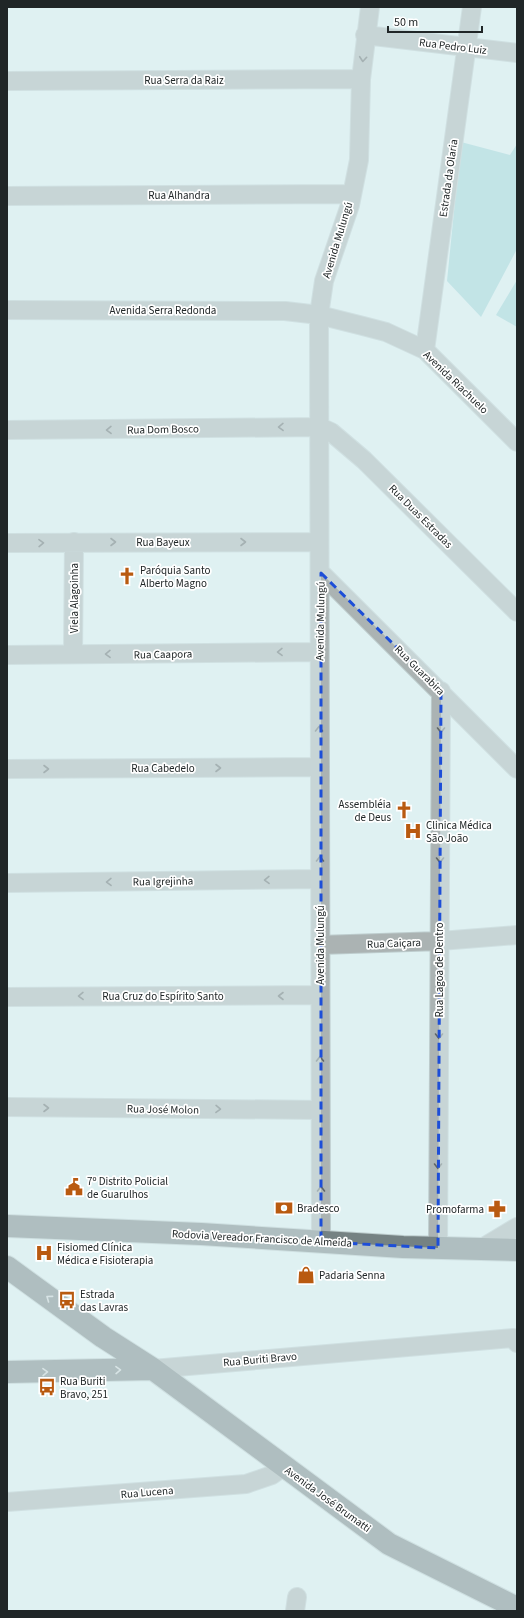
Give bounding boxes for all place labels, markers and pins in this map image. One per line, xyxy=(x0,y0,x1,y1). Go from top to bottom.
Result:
place label: Paróquia Santo Alberto Magno xyxy=(140,563,211,591)
church icon: Paróquia Santo Alberto Magno xyxy=(117,566,137,586)
place label: Assembléia de Deus xyxy=(338,797,391,825)
church icon: Assembléia de Deus xyxy=(394,800,414,820)
place label: Clinica Médica São João xyxy=(426,818,492,846)
hospital icon: Clinica Médica São João xyxy=(403,821,423,841)
place label: 7º Distrito Policial de Guarulhos xyxy=(87,1174,168,1202)
public building icon: 7º Distrito Policial de Guarulhos xyxy=(64,1177,84,1197)
bank icon: Bradesco xyxy=(274,1198,294,1218)
pharmacy icon: Promofarma xyxy=(487,1199,507,1219)
place label: Bradesco xyxy=(297,1201,340,1216)
place label: Promofarma xyxy=(426,1202,484,1217)
place label: Fisiomed Clínica Médica e Fisioterapia xyxy=(57,1240,153,1268)
hospital icon: Fisiomed Clínica Médica e Fisioterapia xyxy=(34,1243,54,1263)
shop icon: Padaria Senna xyxy=(296,1265,316,1285)
place label: Padaria Senna xyxy=(319,1268,385,1283)
place label: Estrada das Lavras xyxy=(80,1287,129,1315)
bus stop icon: Estrada das Lavras xyxy=(57,1290,77,1310)
place label: Rua Buriti Bravo, 251 xyxy=(60,1374,108,1402)
bus stop icon: Rua Buriti Bravo, 251 xyxy=(37,1377,57,1397)

